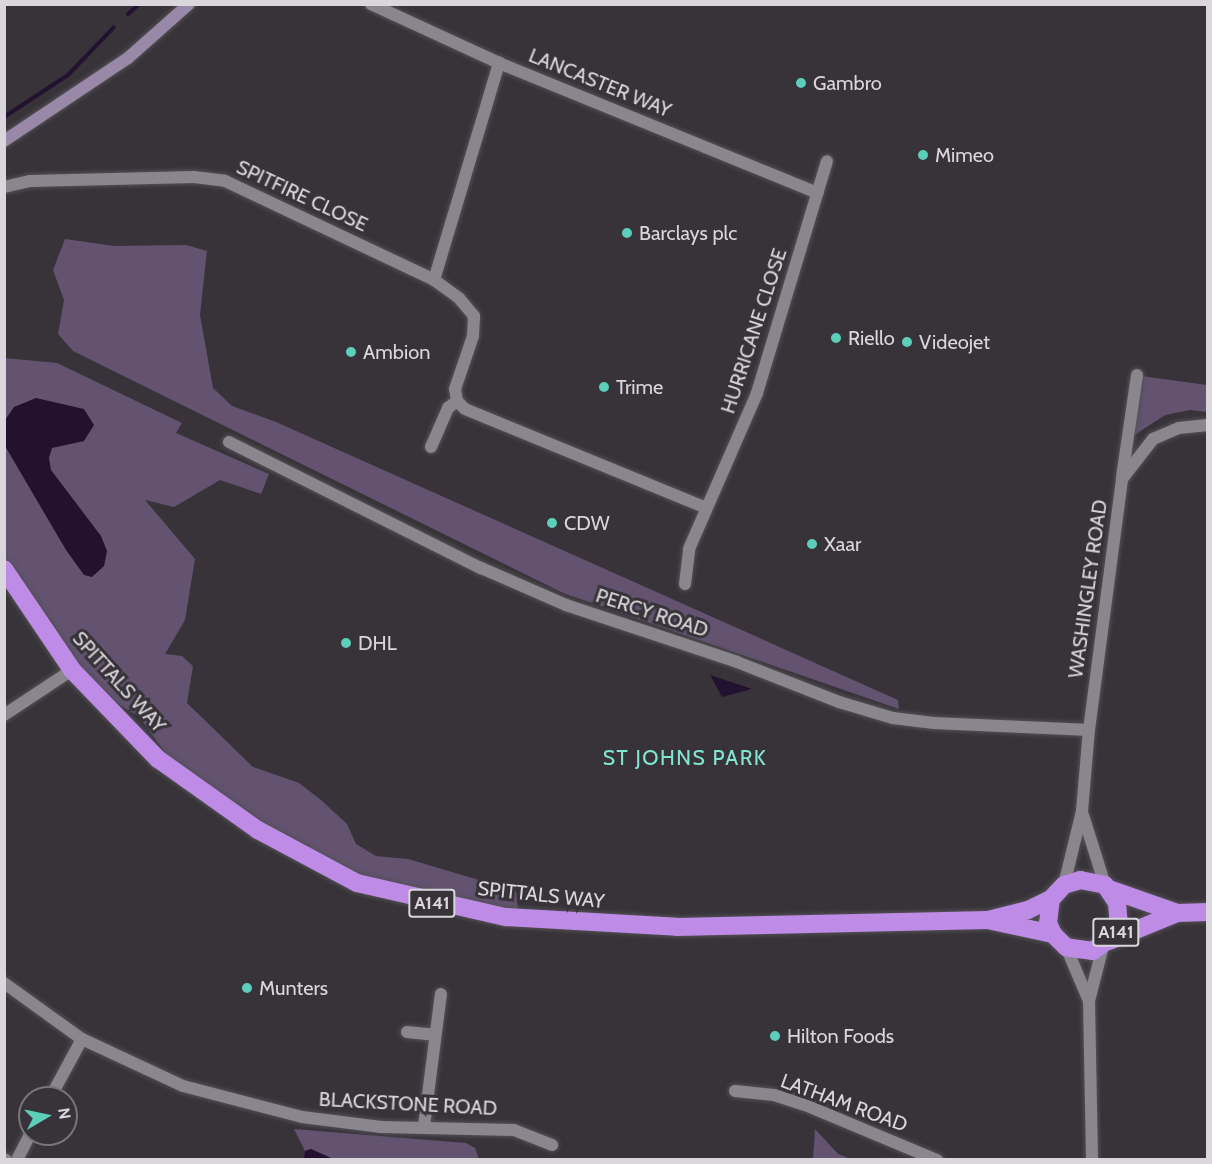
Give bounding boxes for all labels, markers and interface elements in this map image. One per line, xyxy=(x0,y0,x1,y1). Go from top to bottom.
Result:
street label: LANCASTER WAY xyxy=(525,43,675,123)
place label: Gambro xyxy=(813,71,882,95)
marker: Gambro xyxy=(794,76,808,90)
place label: Mimeo xyxy=(935,143,994,167)
marker: Mimeo xyxy=(916,148,930,162)
street label: SPITFIRE CLOSE xyxy=(233,155,371,237)
place label: Barclays plc xyxy=(639,221,737,245)
marker: Barclays plc xyxy=(620,226,634,240)
street label: HURRICANE CLOSE xyxy=(716,245,792,417)
place label: Riello xyxy=(848,326,895,350)
place label: Videojet xyxy=(919,330,990,354)
marker: Riello xyxy=(829,331,843,345)
marker: Videojet xyxy=(900,335,914,349)
place label: Ambion xyxy=(363,340,430,364)
marker: Ambion xyxy=(344,345,358,359)
place label: Trime xyxy=(616,375,663,399)
marker: Trime xyxy=(597,380,611,394)
street label: WASHINGLEY ROAD xyxy=(1064,498,1112,680)
place label: CDW xyxy=(564,511,610,535)
marker: CDW xyxy=(545,516,559,530)
place label: Xaar xyxy=(824,532,861,556)
marker: Xaar xyxy=(805,537,819,551)
street label: PERCY ROAD xyxy=(593,584,711,642)
street label: SPITTALS WAY xyxy=(67,627,171,737)
place label: DHL xyxy=(358,631,397,655)
marker: DHL xyxy=(339,636,353,650)
district label: ST JOHNS PARK xyxy=(603,745,767,771)
street label: SPITTALS WAY xyxy=(476,876,606,914)
road number: A141 xyxy=(408,888,456,918)
road number: A141 xyxy=(1092,917,1140,947)
place label: Munters xyxy=(259,976,328,1000)
marker: Munters xyxy=(240,981,254,995)
place label: Hilton Foods xyxy=(787,1024,894,1048)
marker: Hilton Foods xyxy=(768,1029,782,1043)
street label: LATHAM ROAD xyxy=(777,1069,911,1137)
north arrow xyxy=(18,1086,78,1146)
street label: BLACKSTONE ROAD xyxy=(318,1087,498,1121)
text: N xyxy=(54,1106,75,1120)

